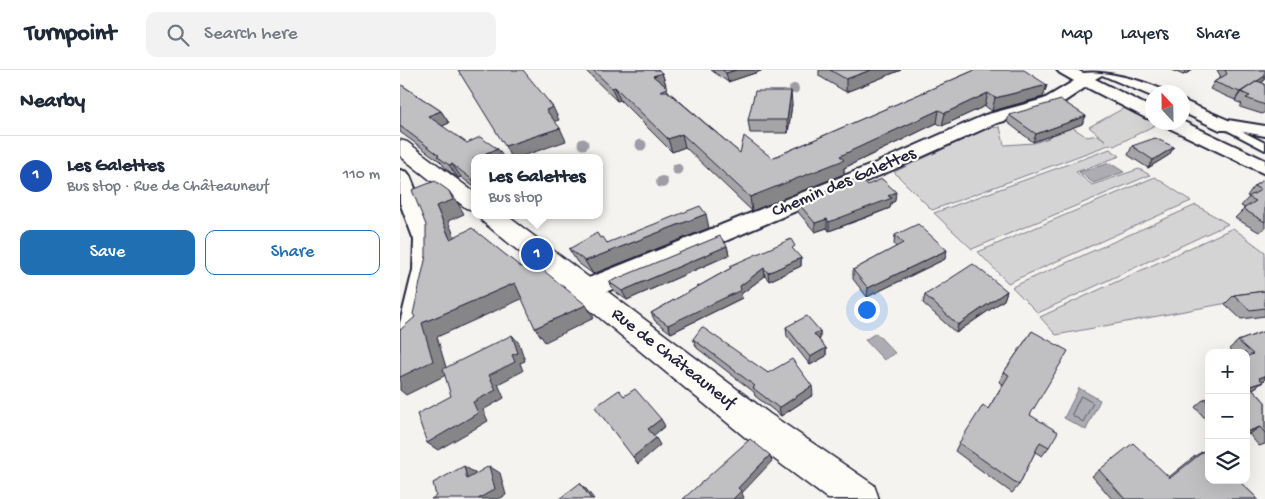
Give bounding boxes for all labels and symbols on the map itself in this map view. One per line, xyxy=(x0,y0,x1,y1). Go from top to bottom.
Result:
north arrow xyxy=(1145,85,1190,130)
street label: Chemin des Galettes xyxy=(769,143,920,223)
pin: 1 xyxy=(521,235,553,273)
your location xyxy=(854,297,880,323)
street label: Rue de Châteauneuf xyxy=(607,304,740,415)

